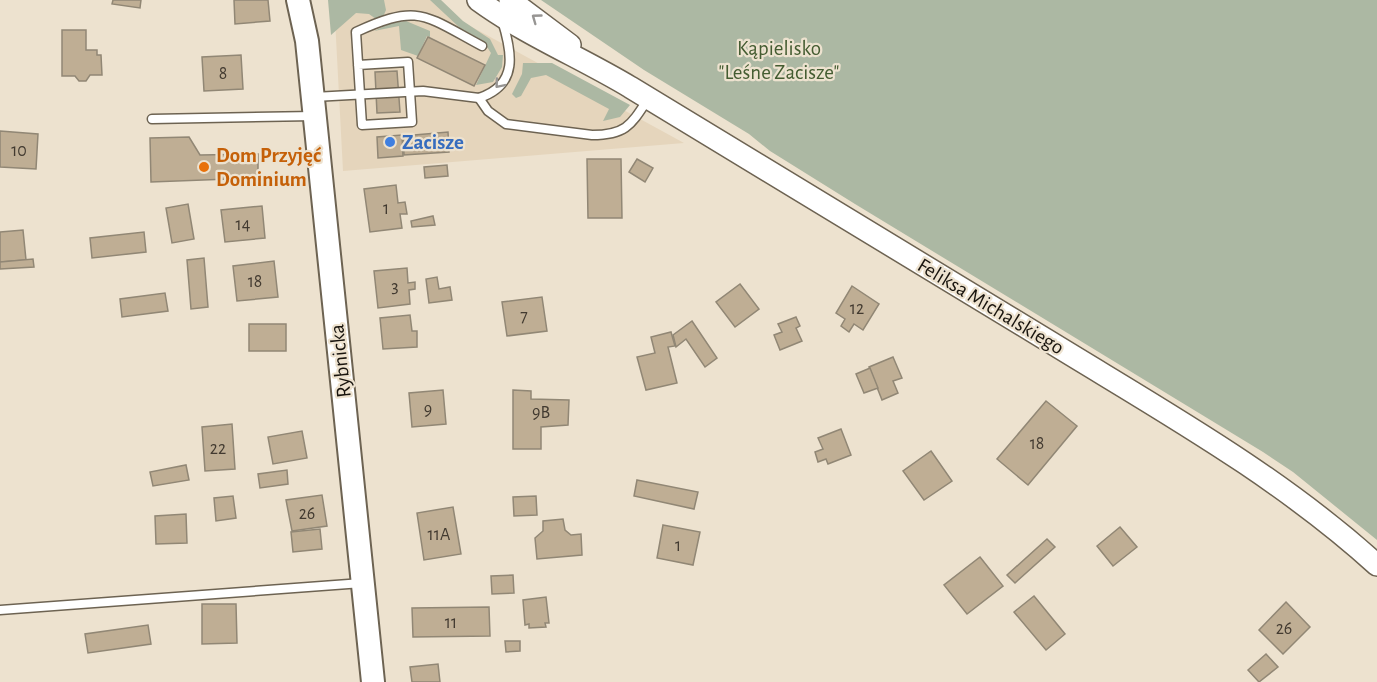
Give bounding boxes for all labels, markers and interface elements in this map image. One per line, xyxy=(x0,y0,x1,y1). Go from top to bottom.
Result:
one-way arrow xyxy=(531,14,542,25)
park label: Kąpielisko "Leśne Zacisze" xyxy=(719,38,839,83)
house number: 8 xyxy=(219,65,227,83)
one-way arrow xyxy=(496,77,507,88)
place label: Zacisze xyxy=(402,132,464,153)
marker: Zacisze xyxy=(383,135,397,149)
house number: 10 xyxy=(11,142,27,160)
place label: Dom Przyjęć Dominium xyxy=(216,145,322,190)
marker: Dom Przyjęć Dominium xyxy=(197,160,211,174)
house number: 1 xyxy=(383,200,389,218)
house number: 14 xyxy=(236,216,251,234)
street label: Feliksa Michalskiego xyxy=(914,254,1068,358)
house number: 18 xyxy=(248,273,262,291)
house number: 3 xyxy=(391,278,399,296)
house number: 12 xyxy=(850,300,864,318)
house number: 7 xyxy=(520,308,528,326)
street label: Rybnicka xyxy=(326,323,355,399)
house number: 9 xyxy=(424,401,432,419)
house number: 9B xyxy=(532,404,550,422)
house number: 18 xyxy=(1030,435,1044,453)
house number: 22 xyxy=(210,440,226,458)
house number: 26 xyxy=(299,505,315,523)
house number: 11A xyxy=(428,526,451,544)
house number: 1 xyxy=(675,537,681,555)
house number: 11 xyxy=(445,614,457,632)
house number: 26 xyxy=(1276,620,1292,638)

